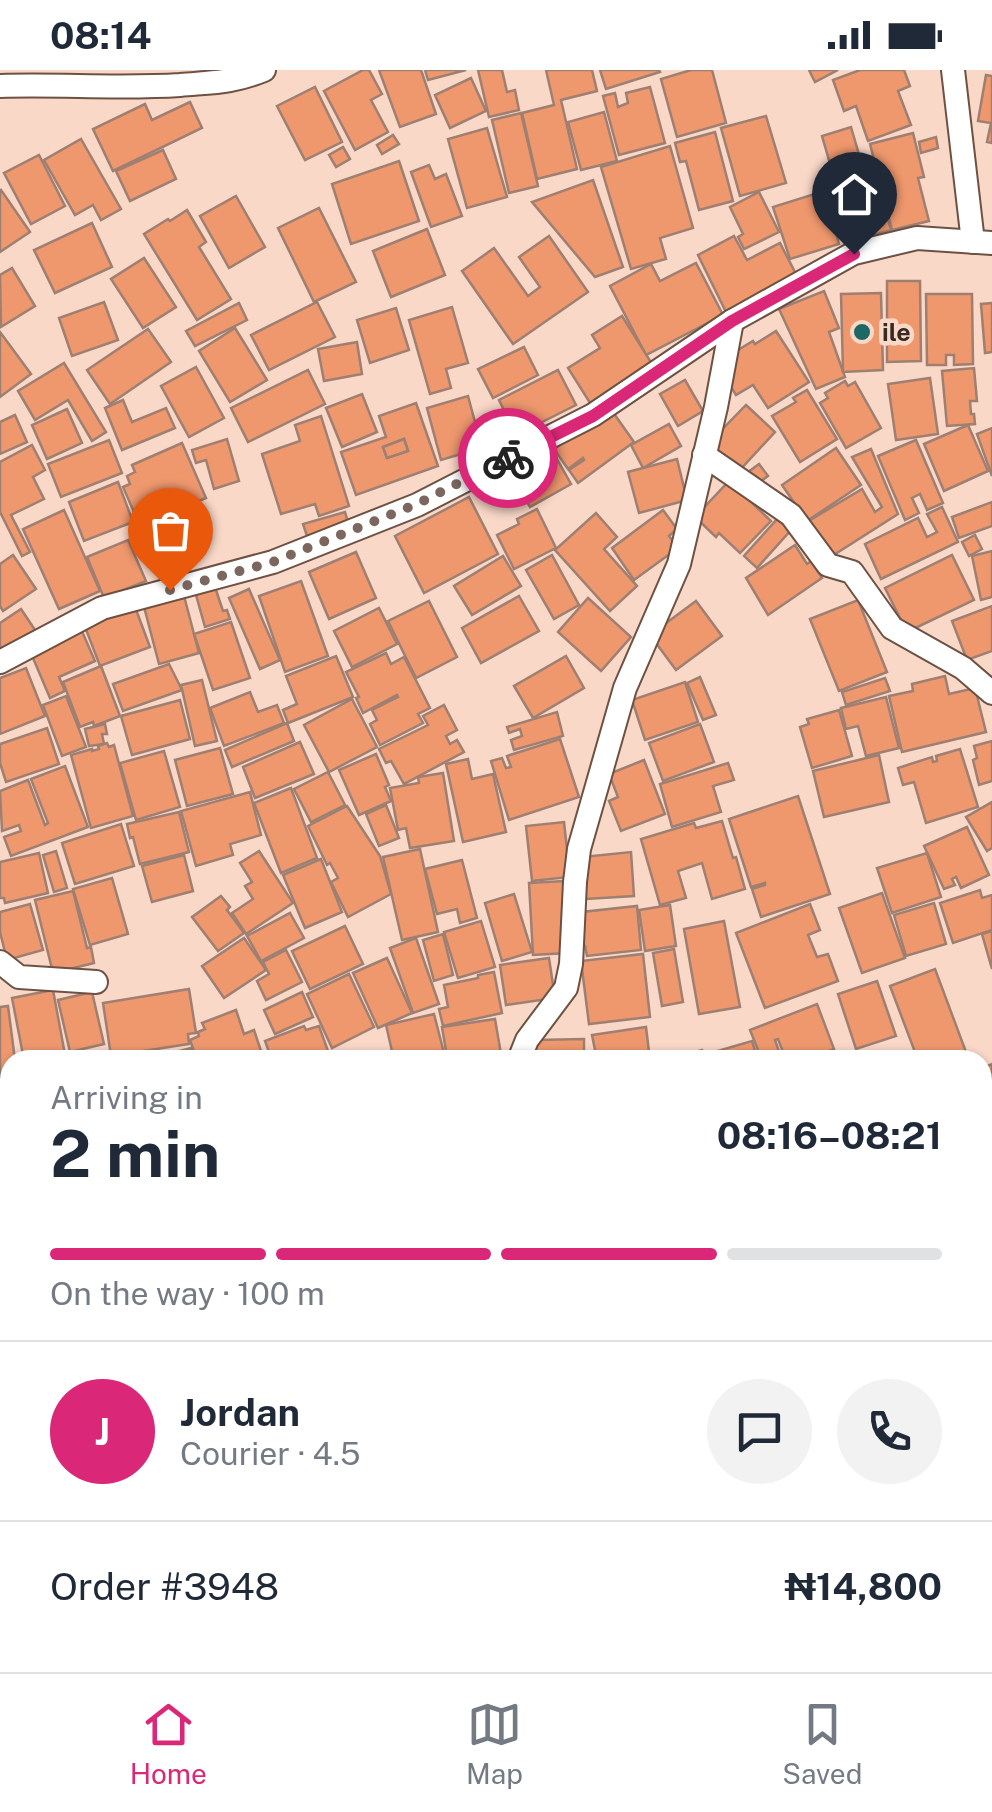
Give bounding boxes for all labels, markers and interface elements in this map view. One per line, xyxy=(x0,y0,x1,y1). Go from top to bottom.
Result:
text: 08:14 xyxy=(50,13,151,58)
pin xyxy=(812,152,897,255)
icon: home xyxy=(827,167,882,222)
place label: ile xyxy=(882,317,911,347)
marker: ile xyxy=(851,321,873,343)
courier xyxy=(458,408,558,508)
icon: bike xyxy=(481,431,536,486)
pin xyxy=(128,488,213,591)
icon: bag xyxy=(143,503,198,558)
text: Arriving in xyxy=(50,1079,203,1116)
text: 08:16–08:21 xyxy=(717,1113,942,1158)
text: 2 min xyxy=(50,1115,220,1192)
text: On the way · 100 m xyxy=(50,1275,325,1312)
button: chat xyxy=(707,1379,812,1484)
button: phone xyxy=(837,1379,942,1484)
text: Jordan xyxy=(180,1390,300,1435)
text: J xyxy=(95,1409,110,1454)
text: Courier · 4.5 xyxy=(180,1435,360,1472)
text: Order #3948 xyxy=(50,1564,279,1609)
text: ₦14,800 xyxy=(784,1564,942,1609)
tab: Home xyxy=(130,1697,207,1790)
tab: Map xyxy=(466,1697,523,1790)
tab: Saved xyxy=(782,1697,862,1790)

